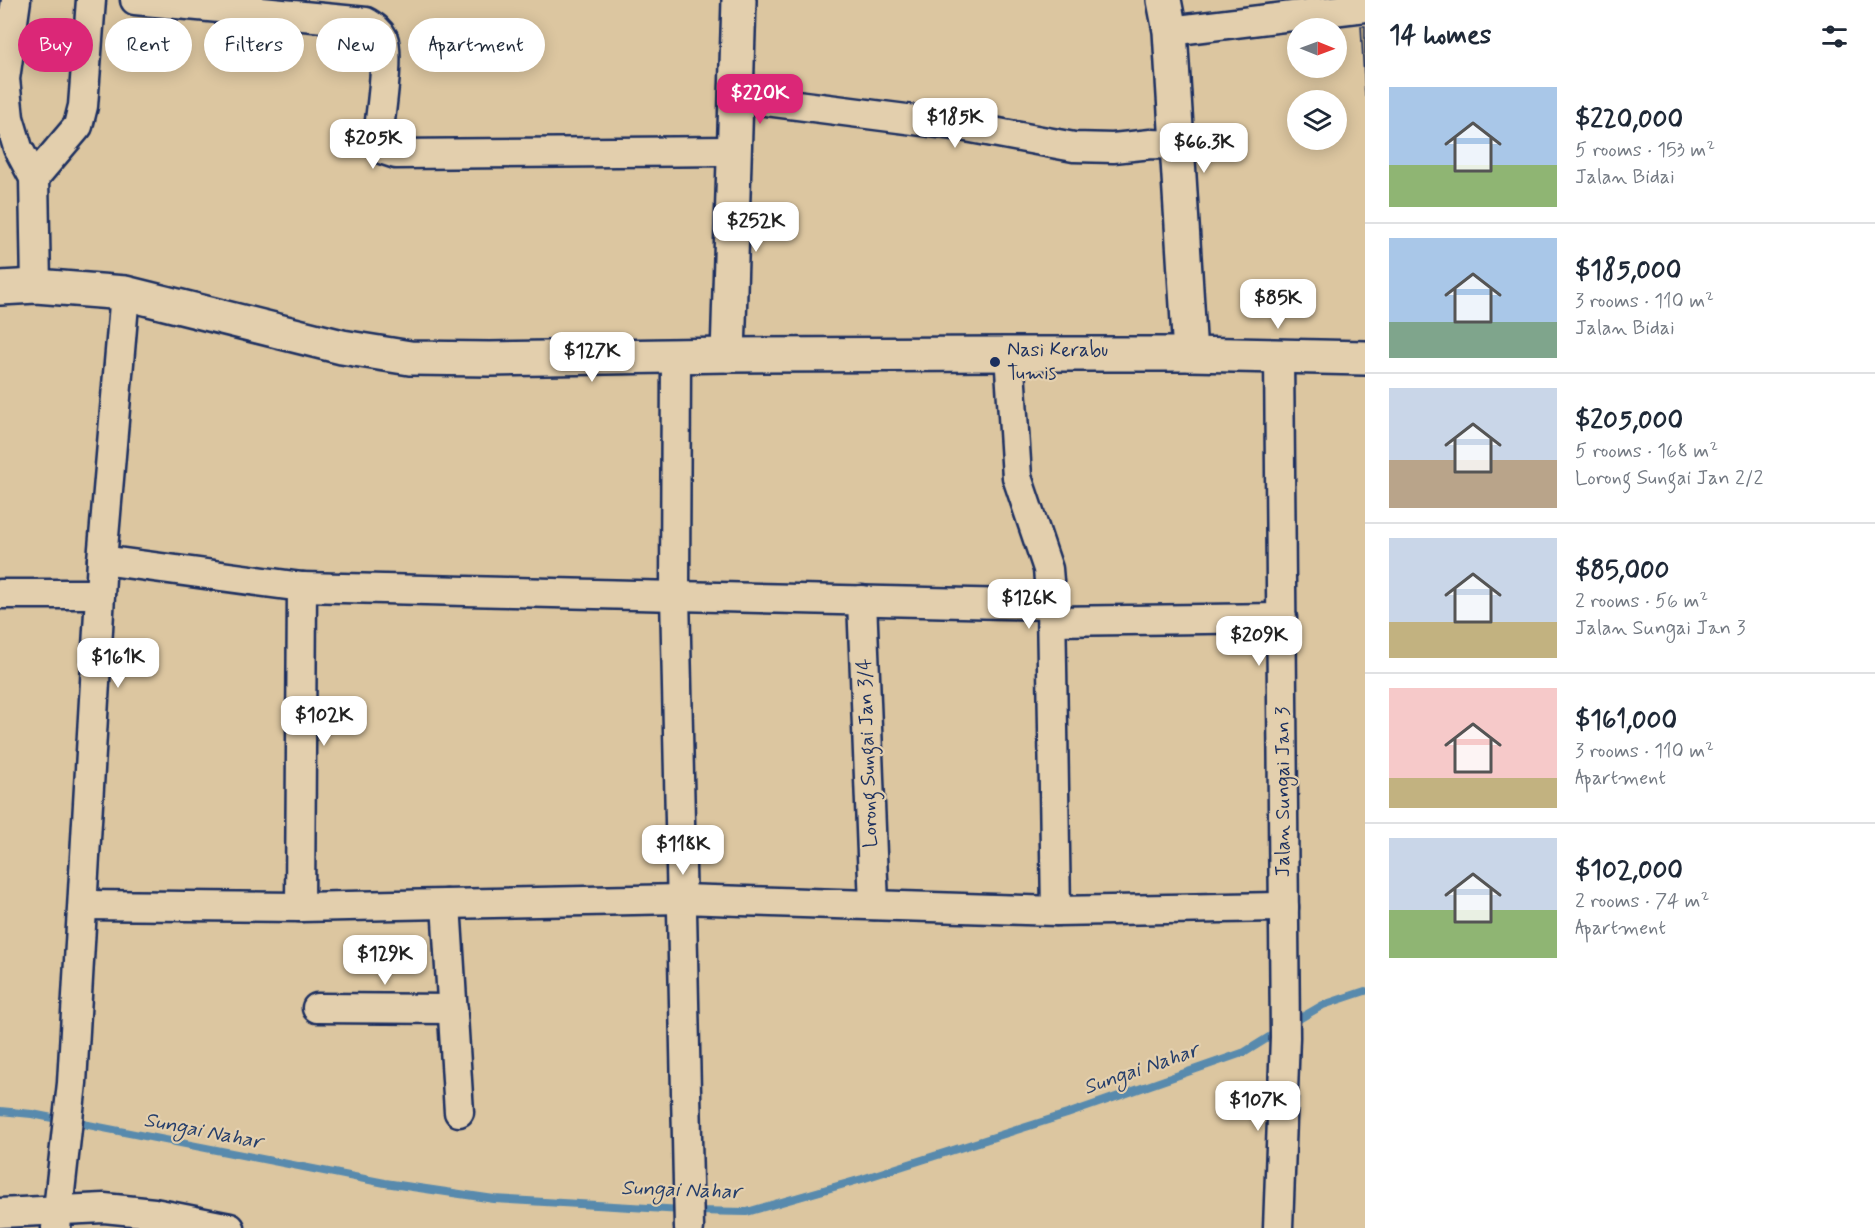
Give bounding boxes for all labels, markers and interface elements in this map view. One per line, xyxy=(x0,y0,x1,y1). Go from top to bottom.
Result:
chip: Buy xyxy=(18,18,93,72)
chip: Rent xyxy=(105,18,192,72)
chip: Filters xyxy=(204,18,304,72)
chip: New xyxy=(316,18,396,72)
chip: Apartment xyxy=(408,18,545,72)
north arrow xyxy=(1287,18,1347,78)
map controls xyxy=(1287,18,1347,150)
text: 14 homes xyxy=(1389,19,1491,53)
icon: filters xyxy=(1818,20,1851,53)
pin: $220K xyxy=(718,74,802,125)
text: $220K xyxy=(731,80,789,107)
button: layers xyxy=(1287,90,1347,150)
pin: $185K xyxy=(913,98,997,149)
text: $220,000 xyxy=(1575,103,1683,137)
text: $185K xyxy=(927,104,983,131)
icon: home xyxy=(1437,111,1509,183)
pin: $205K xyxy=(331,119,415,170)
pin: $66.3K xyxy=(1155,123,1253,174)
text: $205K xyxy=(344,125,402,152)
text: $66.3K xyxy=(1174,129,1234,156)
text: 5 rooms · 153 m² xyxy=(1575,137,1715,164)
text: Jalan Bidai xyxy=(1575,164,1675,191)
pin: $252K xyxy=(714,202,798,253)
text: $252K xyxy=(727,208,785,235)
text: $185,000 xyxy=(1575,254,1681,288)
icon: home xyxy=(1437,262,1509,334)
pin: $85K xyxy=(1242,279,1314,330)
text: $85K xyxy=(1254,285,1302,312)
text: 3 rooms · 110 m² xyxy=(1575,288,1714,315)
text: Jalan Bidai xyxy=(1575,315,1675,342)
pin: $127K xyxy=(550,332,634,383)
place label: Nasi Kerabu Tumis xyxy=(1007,337,1108,387)
text: $127K xyxy=(564,338,620,365)
marker: Nasi Kerabu Tumis xyxy=(988,355,1002,369)
text: $205,000 xyxy=(1575,404,1683,438)
icon: home xyxy=(1437,412,1509,484)
text: 5 rooms · 168 m² xyxy=(1575,438,1718,465)
text: Lorong Sungai Jan 2/2 xyxy=(1575,465,1763,492)
text: $85,000 xyxy=(1575,554,1669,588)
icon: home xyxy=(1437,562,1509,634)
pin: $126K xyxy=(987,579,1071,630)
text: $126K xyxy=(1002,585,1056,612)
text: 2 rooms · 56 m² xyxy=(1575,588,1708,615)
text: Jalan Sungai Jan 3 xyxy=(1575,615,1746,642)
pin: $209K xyxy=(1217,616,1301,667)
text: $209K xyxy=(1230,622,1288,649)
pin: $161K xyxy=(76,638,160,689)
text: $161K xyxy=(91,644,145,671)
street label: Lorong Sungai Jan 3/4 xyxy=(851,657,887,848)
pin: $102K xyxy=(282,696,366,747)
text: $102K xyxy=(295,702,353,729)
text: $161,000 xyxy=(1575,704,1677,738)
street label: Jalan Sungai Jan 3 xyxy=(1270,707,1298,877)
icon: home xyxy=(1437,712,1509,784)
text: 3 rooms · 110 m² xyxy=(1575,738,1714,765)
text: Apartment xyxy=(1575,765,1666,792)
pin: $118K xyxy=(641,825,725,876)
text: $118K xyxy=(656,831,710,858)
text: $102,000 xyxy=(1575,854,1683,888)
icon: home xyxy=(1437,862,1509,934)
text: 2 rooms · 74 m² xyxy=(1575,888,1709,915)
text: Apartment xyxy=(1575,915,1666,942)
pin: $129K xyxy=(343,935,427,986)
text: $129K xyxy=(357,941,413,968)
water label: Sungai Nahar xyxy=(1080,1035,1206,1104)
pin: $107K xyxy=(1216,1081,1300,1132)
text: $107K xyxy=(1229,1087,1287,1114)
water label: Sungai Nahar xyxy=(141,1106,268,1159)
water label: Sungai Nahar xyxy=(620,1174,745,1208)

